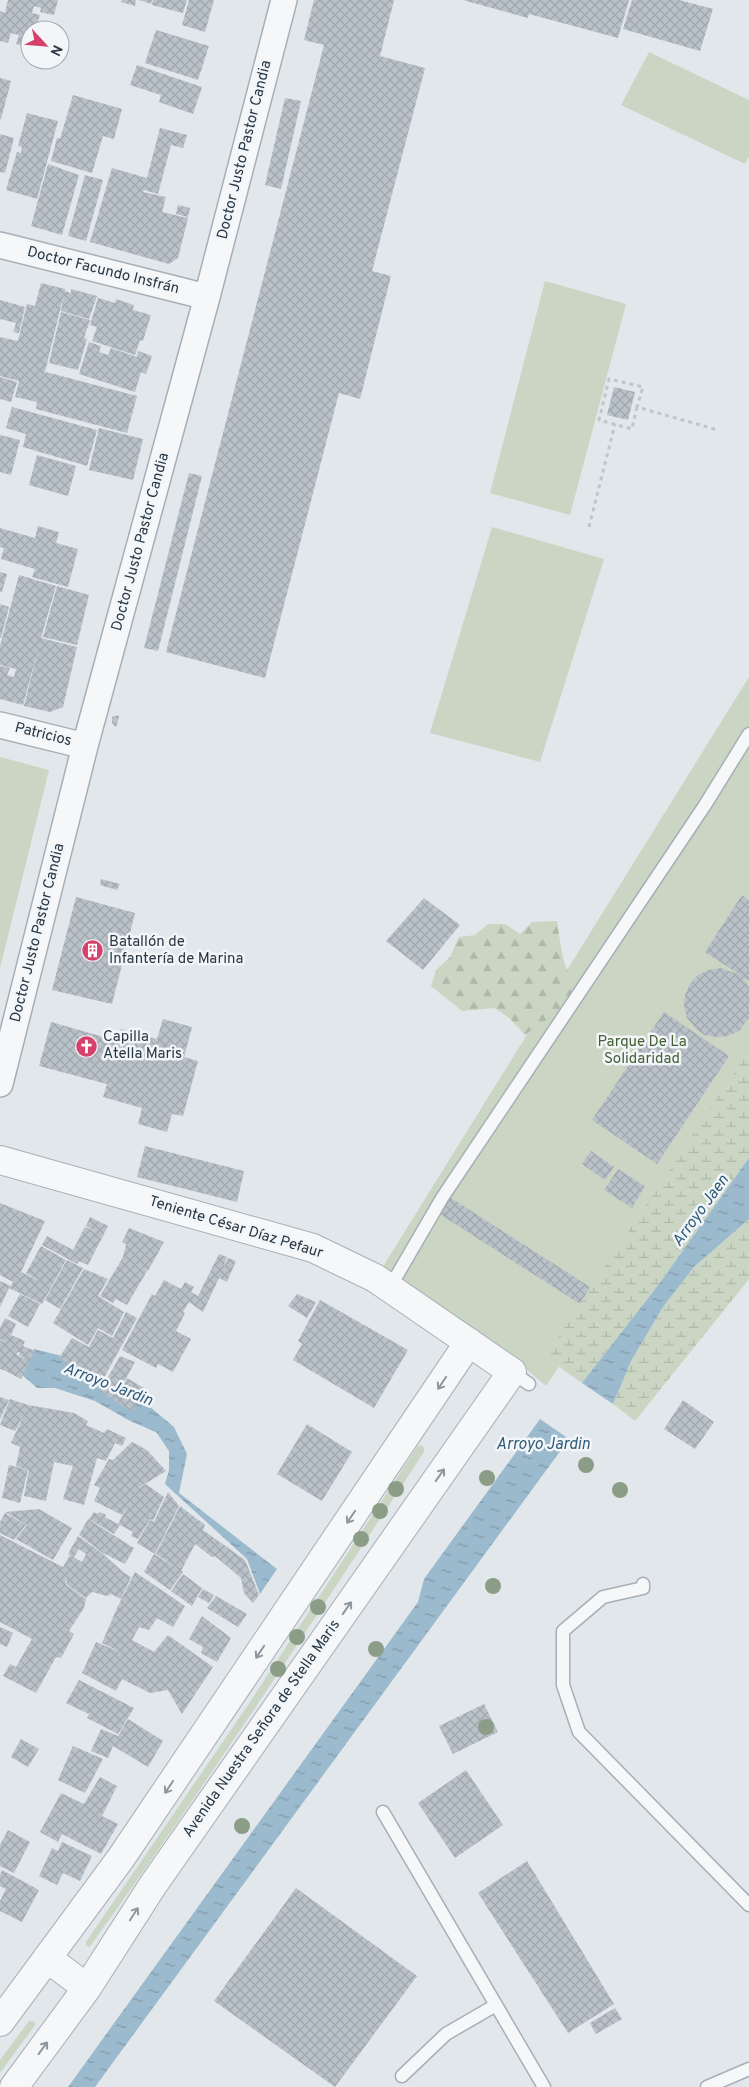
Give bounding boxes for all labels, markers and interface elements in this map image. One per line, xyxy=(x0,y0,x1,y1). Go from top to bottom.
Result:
north arrow xyxy=(20,20,70,70)
text: N xyxy=(45,42,65,58)
street label: Doctor Justo Pastor Candia xyxy=(214,59,276,241)
street label: Doctor Facundo Insfrán xyxy=(25,243,181,299)
street label: Doctor Justo Pastor Candia xyxy=(108,451,174,633)
street label: Patricios xyxy=(13,719,73,751)
street label: Doctor Justo Pastor Candia xyxy=(7,842,69,1024)
place label: Batallón de Infantería de Marina xyxy=(109,933,243,969)
building icon: Batallón de Infantería de Marina xyxy=(81,939,105,963)
place label: Capilla Atella Maris xyxy=(103,1028,182,1064)
park label: Parque De La Solidaridad xyxy=(597,1033,687,1069)
church icon: Capilla Atella Maris xyxy=(75,1034,99,1058)
water label: Arroyo Jaen xyxy=(668,1171,734,1251)
street label: Teniente César Díaz Pefaur xyxy=(147,1192,326,1264)
water label: Arroyo Jardin xyxy=(61,1359,156,1411)
one-way arrow xyxy=(437,1375,447,1389)
water label: Arroyo Jardin xyxy=(496,1435,590,1455)
one-way arrow xyxy=(435,1468,445,1482)
one-way arrow xyxy=(346,1510,356,1524)
one-way arrow xyxy=(342,1601,352,1615)
street label: Avenida Nuestra Señora de Stella Maris xyxy=(179,1616,345,1842)
one-way arrow xyxy=(255,1645,265,1659)
one-way arrow xyxy=(164,1779,174,1793)
one-way arrow xyxy=(130,1907,140,1921)
one-way arrow xyxy=(38,2041,48,2055)

